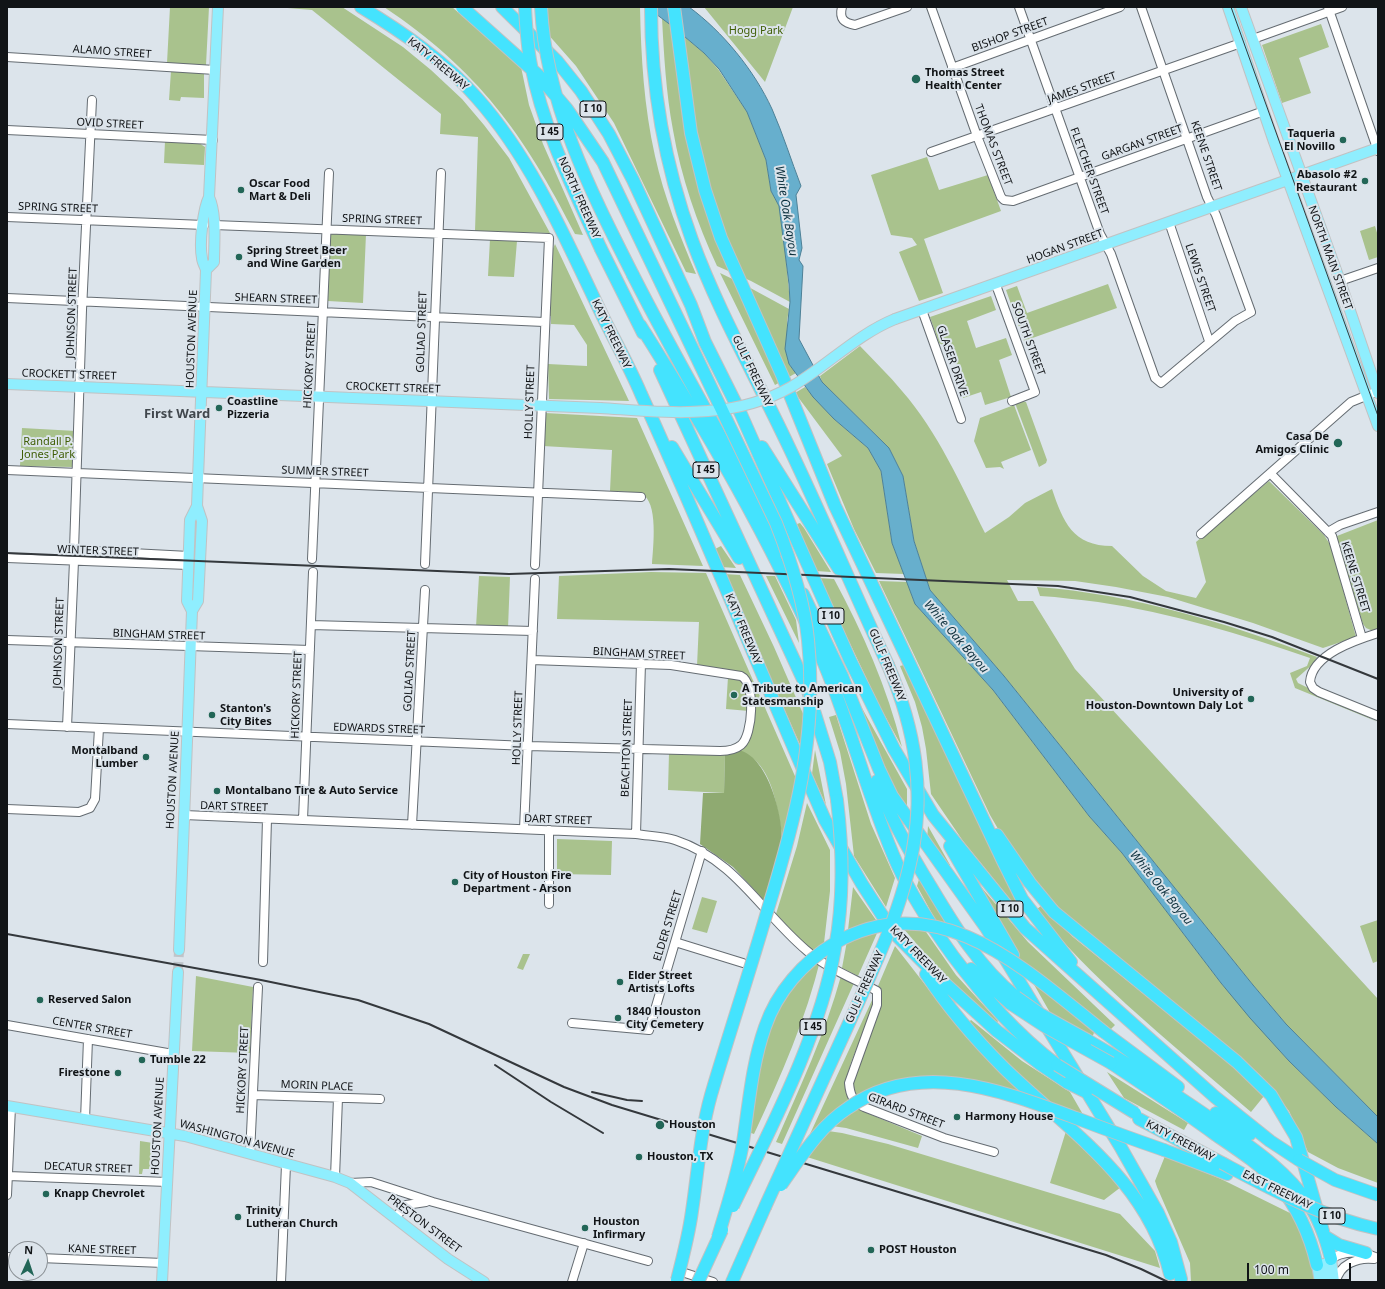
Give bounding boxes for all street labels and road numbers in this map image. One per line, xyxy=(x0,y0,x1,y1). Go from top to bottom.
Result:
street label: BISHOP STREET xyxy=(970,15,1050,55)
street label: KATY FREEWAY xyxy=(405,35,471,93)
street label: ALAMO STREET xyxy=(72,43,152,61)
street label: JAMES STREET xyxy=(1046,69,1118,107)
road number: I 10 xyxy=(580,101,606,117)
street label: THOMAS STREET xyxy=(971,102,1015,188)
street label: OVID STREET xyxy=(76,116,144,132)
street label: KEENE STREET xyxy=(1188,119,1224,193)
street label: GARGAN STREET xyxy=(1100,122,1184,164)
road number: I 45 xyxy=(537,124,563,140)
street label: FLETCHER STREET xyxy=(1067,126,1111,216)
street label: NORTH FREEWAY xyxy=(555,155,603,241)
street label: SPRING STREET xyxy=(18,200,98,216)
street label: NORTH MAIN STREET xyxy=(1305,204,1355,312)
street label: SPRING STREET xyxy=(342,212,422,228)
street label: HOGAN STREET xyxy=(1025,227,1105,267)
street label: LEWIS STREET xyxy=(1182,242,1218,314)
street label: JOHNSON STREET xyxy=(64,267,80,359)
street label: HOUSTON AVENUE xyxy=(184,290,200,388)
street label: SHEARN STREET xyxy=(234,291,318,307)
street label: GOLIAD STREET xyxy=(414,291,430,373)
street label: KATY FREEWAY xyxy=(589,297,633,371)
street label: SOUTH STREET xyxy=(1009,300,1047,378)
street label: HICKORY STREET xyxy=(301,321,319,409)
street label: GLASER DRIVE xyxy=(934,324,970,398)
street label: GULF FREEWAY xyxy=(729,333,775,409)
street label: HOLLY STREET xyxy=(522,365,538,439)
street label: CROCKETT STREET xyxy=(21,367,117,383)
street label: CROCKETT STREET xyxy=(345,380,441,396)
road number: I 45 xyxy=(693,462,719,478)
street label: SUMMER STREET xyxy=(281,464,369,480)
street label: KEENE STREET xyxy=(1338,540,1372,614)
street label: WINTER STREET xyxy=(57,543,139,559)
street label: KATY FREEWAY xyxy=(722,592,764,666)
street label: JOHNSON STREET xyxy=(51,597,67,689)
road number: I 10 xyxy=(818,608,844,624)
street label: BINGHAM STREET xyxy=(112,627,206,643)
street label: GULF FREEWAY xyxy=(866,627,908,703)
street label: GOLIAD STREET xyxy=(401,630,419,712)
street label: BINGHAM STREET xyxy=(592,645,686,663)
street label: HICKORY STREET xyxy=(289,651,305,739)
street label: HOLLY STREET xyxy=(510,691,526,765)
street label: BEACHTON STREET xyxy=(619,699,635,797)
street label: EDWARDS STREET xyxy=(333,721,425,737)
street label: HOUSTON AVENUE xyxy=(164,731,182,829)
street label: DART STREET xyxy=(200,799,268,815)
street label: DART STREET xyxy=(524,812,592,828)
street label: ELDER STREET xyxy=(651,889,685,963)
road number: I 10 xyxy=(997,901,1023,917)
street label: KATY FREEWAY xyxy=(887,923,949,987)
street label: GULF FREEWAY xyxy=(843,949,887,1025)
street label: CENTER STREET xyxy=(51,1014,133,1042)
road number: I 45 xyxy=(800,1019,826,1035)
street label: HICKORY STREET xyxy=(234,1026,252,1114)
street label: HOUSTON AVENUE xyxy=(149,1077,167,1175)
street label: MORIN PLACE xyxy=(280,1078,354,1094)
street label: GIRARD STREET xyxy=(866,1090,946,1132)
street label: WASHINGTON AVENUE xyxy=(178,1117,296,1161)
street label: KATY FREEWAY xyxy=(1144,1117,1216,1165)
street label: DECATUR STREET xyxy=(44,1160,132,1176)
street label: EAST FREEWAY xyxy=(1240,1168,1314,1212)
street label: PRESTON STREET xyxy=(385,1192,463,1256)
road number: I 10 xyxy=(1319,1208,1345,1224)
street label: KANE STREET xyxy=(68,1242,136,1258)

